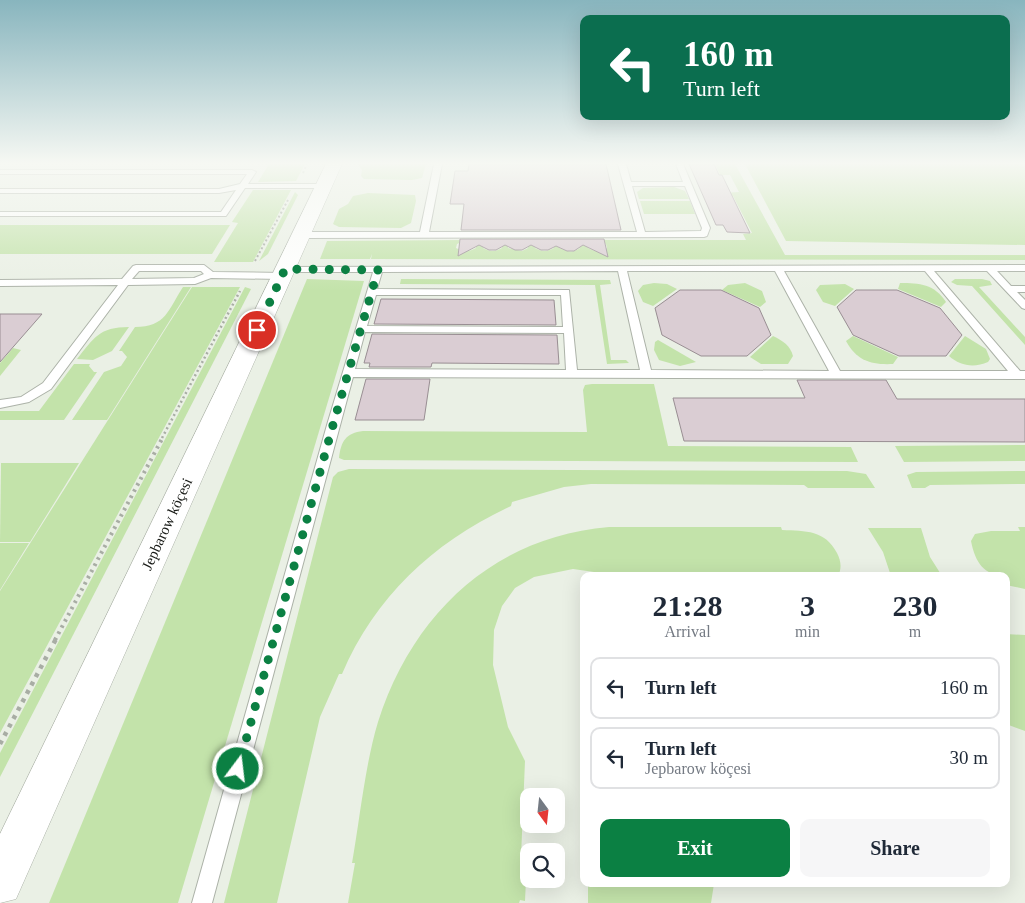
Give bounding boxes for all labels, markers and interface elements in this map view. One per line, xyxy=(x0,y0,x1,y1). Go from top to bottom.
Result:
icon: left xyxy=(600,35,665,100)
text: 160 m xyxy=(683,35,773,74)
text: Turn left xyxy=(683,76,760,101)
pin xyxy=(236,309,278,351)
icon: arrive xyxy=(243,316,271,344)
street label: Jepbarow köçesi xyxy=(139,476,195,572)
text: 21:28 xyxy=(653,589,723,622)
text: 3 xyxy=(800,589,815,622)
text: 230 xyxy=(892,589,937,622)
text: Arrival xyxy=(664,623,711,640)
text: min xyxy=(795,623,820,640)
text: m xyxy=(909,623,921,640)
icon: left xyxy=(602,674,630,702)
text: Turn left xyxy=(645,677,717,698)
text: 160 m xyxy=(940,677,988,698)
text: Turn left xyxy=(645,738,717,759)
position arrow xyxy=(211,742,263,794)
icon: left xyxy=(602,744,630,772)
text: 30 m xyxy=(949,747,988,768)
text: Jepbarow köçesi xyxy=(645,760,751,777)
north arrow xyxy=(520,788,565,832)
map controls xyxy=(520,788,565,888)
button: Exit xyxy=(600,819,790,877)
button: Share xyxy=(800,819,990,877)
button: search xyxy=(520,843,565,888)

